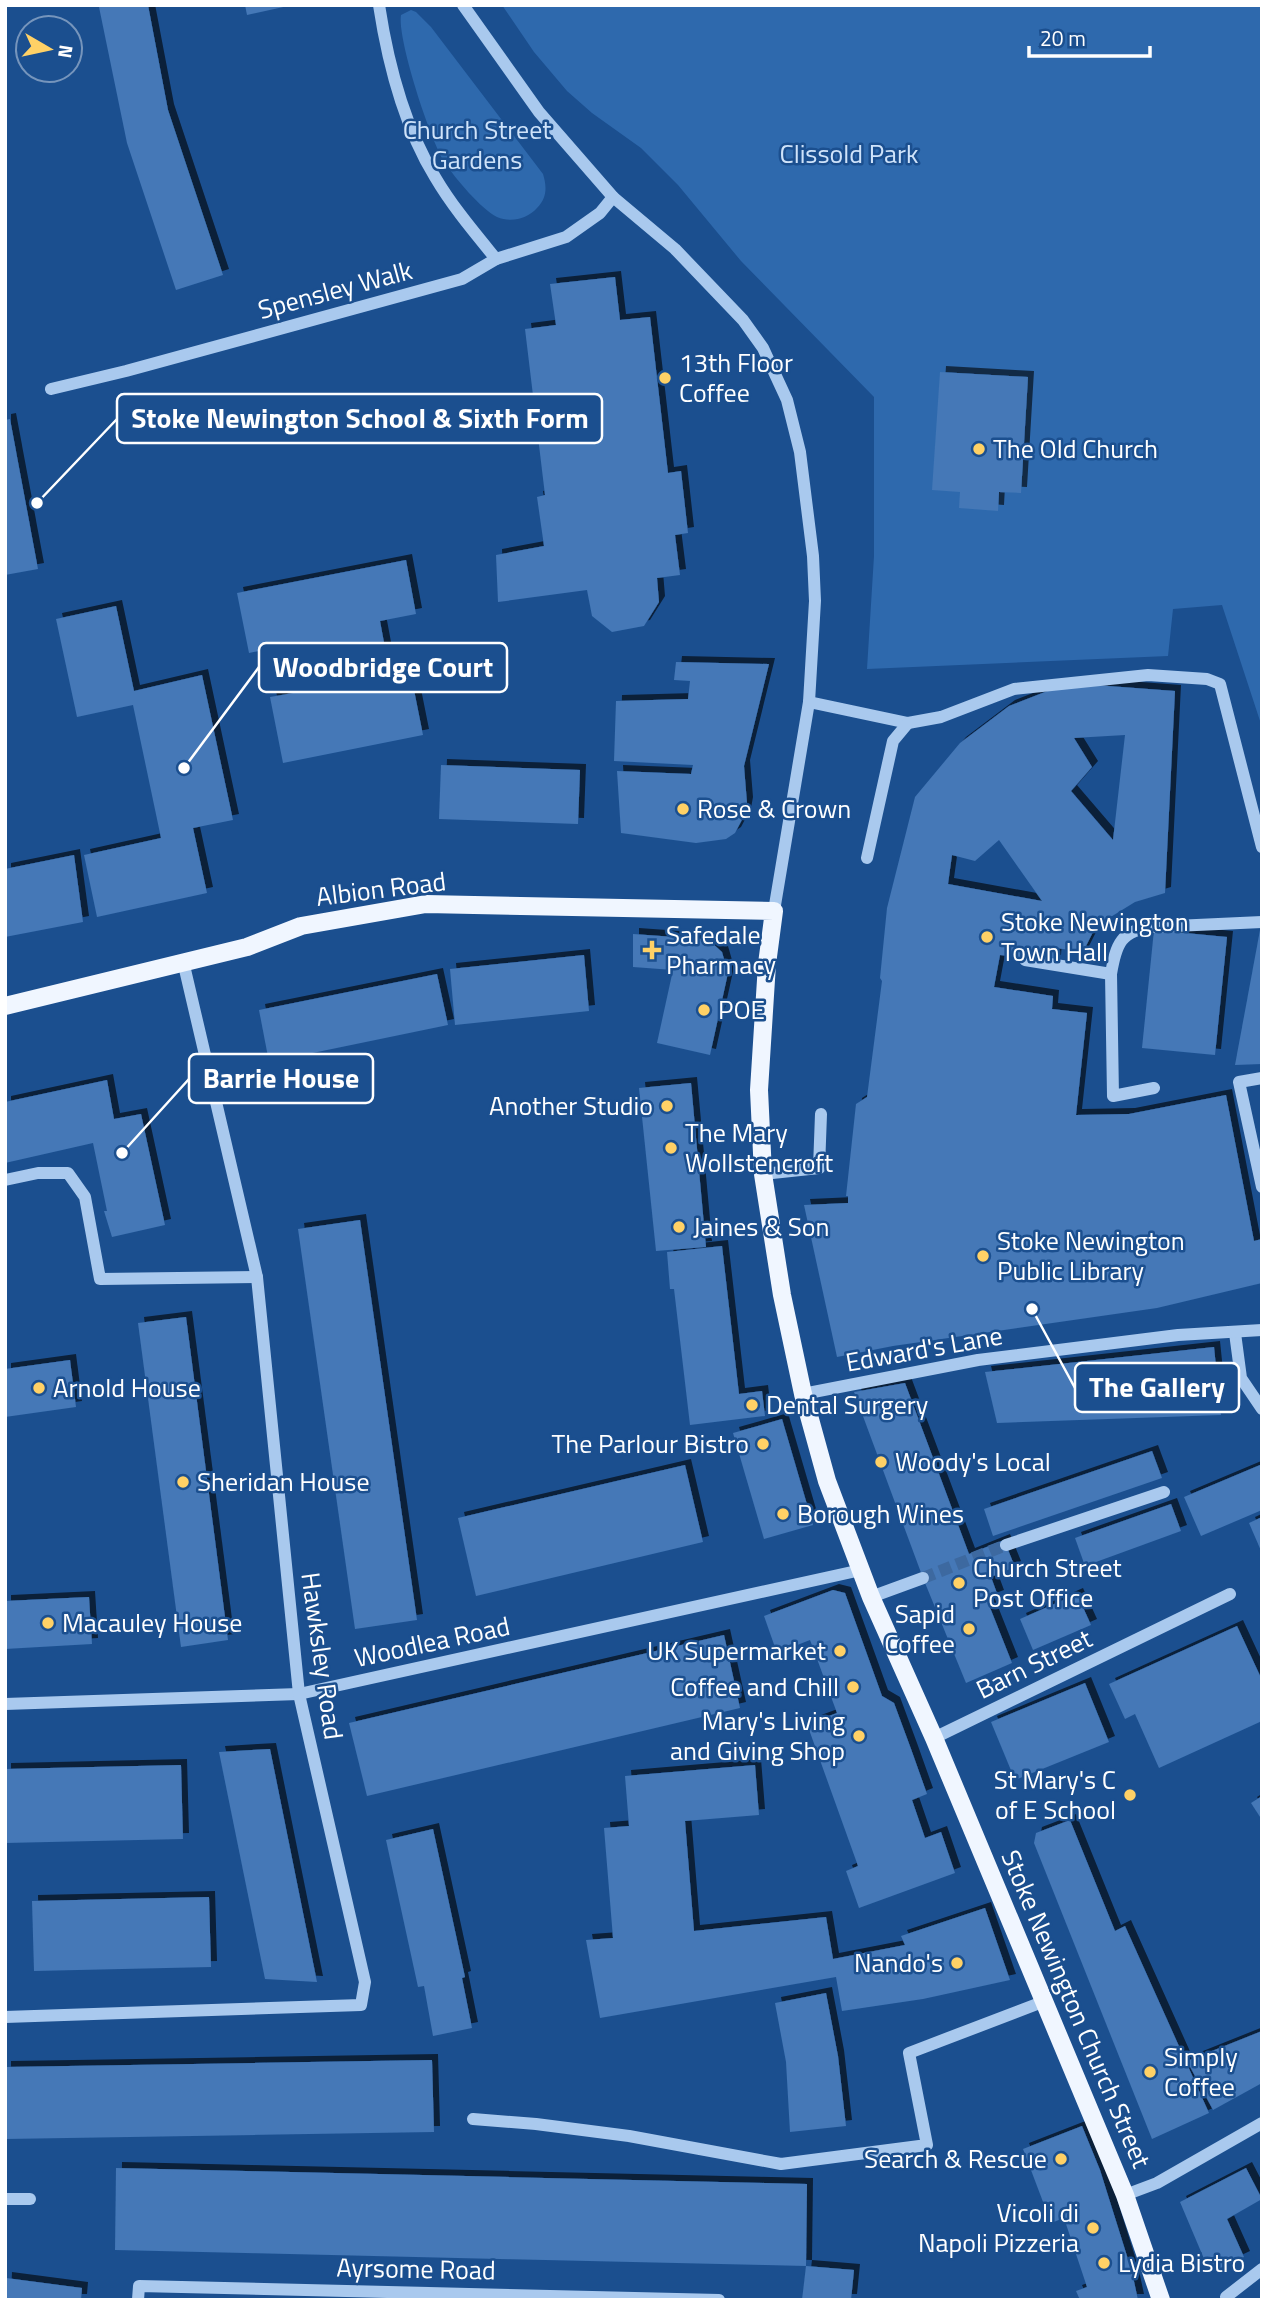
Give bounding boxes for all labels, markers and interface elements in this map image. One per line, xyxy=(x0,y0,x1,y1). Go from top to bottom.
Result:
north arrow xyxy=(14,14,84,84)
scale bar xyxy=(1029,14,1150,58)
text: 20 m xyxy=(1040,22,1086,54)
text: N xyxy=(51,43,82,61)
park label: Church Street Gardens xyxy=(403,110,551,179)
park label: Clissold Park xyxy=(780,134,919,173)
street label: Spensley Walk xyxy=(253,250,416,329)
place label: 13th Floor Coffee xyxy=(679,343,793,412)
marker: 13th Floor Coffee xyxy=(657,370,673,386)
callout: Stoke Newington School & Sixth Form xyxy=(117,394,602,443)
text: Stoke Newington School & Sixth Form xyxy=(131,396,589,439)
place label: The Old Church xyxy=(993,429,1158,468)
marker: The Old Church xyxy=(971,441,987,457)
callout: Woodbridge Court xyxy=(259,643,507,692)
text: Woodbridge Court xyxy=(273,645,493,688)
place label: Rose & Crown xyxy=(697,789,851,828)
marker: Rose & Crown xyxy=(675,801,691,817)
street label: Albion Road xyxy=(314,861,448,916)
place label: Stoke Newington Town Hall xyxy=(1001,902,1189,971)
place label: Safedale Pharmacy xyxy=(666,915,776,984)
marker: Stoke Newington Town Hall xyxy=(979,929,995,945)
marker: Safedale Pharmacy xyxy=(644,942,660,958)
place label: POE xyxy=(718,990,765,1029)
marker: POE xyxy=(696,1002,712,1018)
callout: Barrie House xyxy=(189,1054,373,1103)
text: Barrie House xyxy=(203,1056,359,1099)
place label: Another Studio xyxy=(489,1086,653,1125)
marker: Another Studio xyxy=(659,1098,675,1114)
place label: The Mary Wollstencroft xyxy=(685,1113,833,1182)
marker: The Mary Wollstencroft xyxy=(663,1140,679,1156)
place label: Jaines & Son xyxy=(693,1207,830,1246)
marker: Jaines & Son xyxy=(671,1219,687,1235)
place label: Stoke Newington Public Library xyxy=(997,1221,1185,1290)
marker: Stoke Newington Public Library xyxy=(975,1248,991,1264)
street label: Edward's Lane xyxy=(842,1316,1005,1381)
callout: The Gallery xyxy=(1075,1363,1239,1412)
text: The Gallery xyxy=(1089,1365,1225,1408)
place label: Arnold House xyxy=(53,1368,201,1407)
marker: Arnold House xyxy=(31,1380,47,1396)
place label: Dental Surgery xyxy=(766,1385,928,1424)
marker: Dental Surgery xyxy=(744,1397,760,1413)
place label: The Parlour Bistro xyxy=(552,1424,749,1463)
marker: The Parlour Bistro xyxy=(755,1436,771,1452)
place label: Woody's Local xyxy=(895,1442,1051,1481)
marker: Woody's Local xyxy=(873,1454,889,1470)
place label: Sheridan House xyxy=(197,1462,370,1501)
marker: Sheridan House xyxy=(175,1474,191,1490)
place label: Borough Wines xyxy=(797,1494,964,1533)
marker: Borough Wines xyxy=(775,1506,791,1522)
place label: Church Street Post Office xyxy=(973,1548,1122,1617)
street label: Hawksley Road xyxy=(291,1570,354,1742)
marker: Church Street Post Office xyxy=(951,1575,967,1591)
place label: Sapid Coffee xyxy=(884,1594,955,1663)
place label: Macauley House xyxy=(62,1603,242,1642)
street label: Woodlea Road xyxy=(351,1606,513,1677)
marker: Macauley House xyxy=(40,1615,56,1631)
street label: Barn Street xyxy=(969,1619,1098,1708)
marker: Sapid Coffee xyxy=(961,1621,977,1637)
place label: UK Supermarket xyxy=(647,1631,826,1670)
marker: UK Supermarket xyxy=(832,1643,848,1659)
place label: Coffee and Chill xyxy=(670,1667,839,1706)
marker: Coffee and Chill xyxy=(845,1679,861,1695)
place label: Mary's Living and Giving Shop xyxy=(670,1701,845,1770)
marker: Mary's Living and Giving Shop xyxy=(851,1728,867,1744)
place label: St Mary's C of E School xyxy=(994,1760,1116,1829)
marker: St Mary's C of E School xyxy=(1122,1787,1138,1803)
street label: Stoke Newington Church Street xyxy=(992,1844,1161,2174)
place label: Nando's xyxy=(854,1943,943,1982)
marker: Nando's xyxy=(949,1955,965,1971)
place label: Simply Coffee xyxy=(1164,2037,1238,2106)
marker: Simply Coffee xyxy=(1142,2064,1158,2080)
place label: Search & Rescue xyxy=(864,2139,1047,2178)
marker: Search & Rescue xyxy=(1053,2151,1069,2167)
place label: Vicoli di Napoli Pizzeria xyxy=(918,2193,1079,2262)
marker: Vicoli di Napoli Pizzeria xyxy=(1085,2220,1101,2236)
place label: Lydia Bistro xyxy=(1118,2243,1245,2282)
street label: Ayrsome Road xyxy=(336,2248,496,2289)
marker: Lydia Bistro xyxy=(1096,2255,1112,2271)

